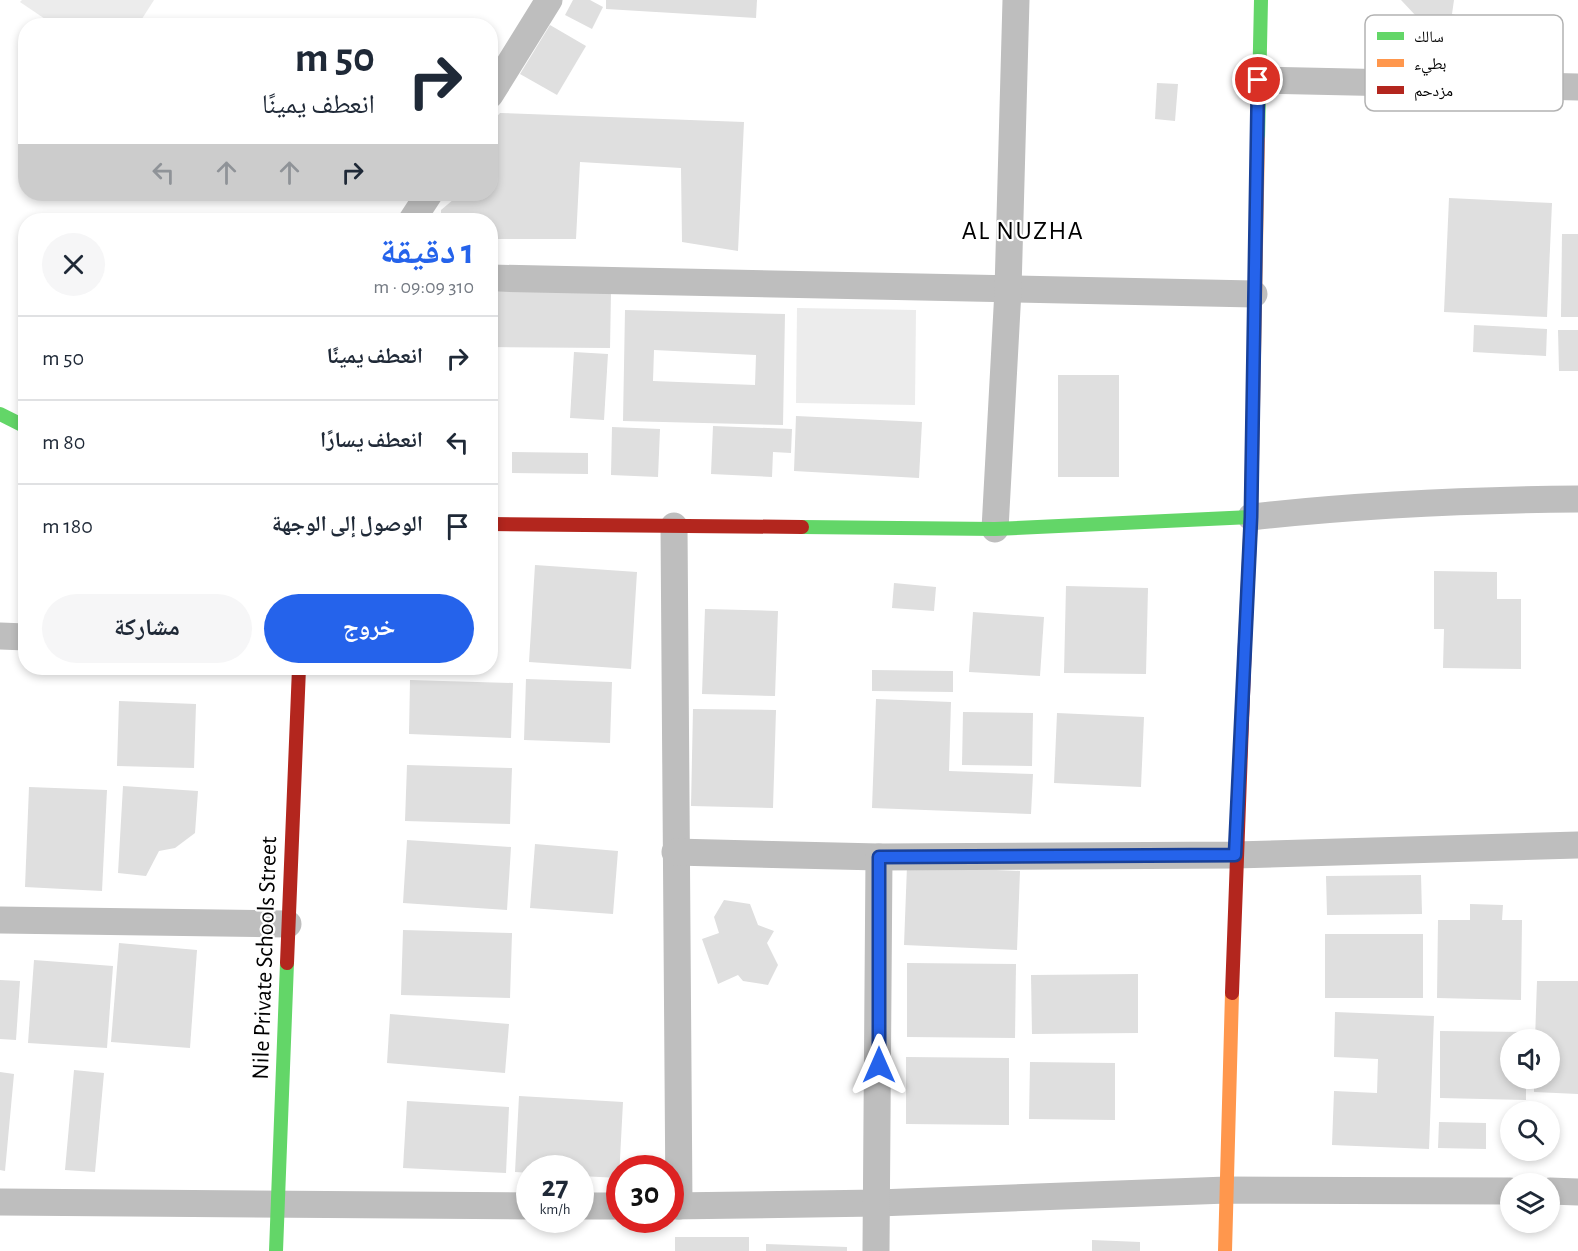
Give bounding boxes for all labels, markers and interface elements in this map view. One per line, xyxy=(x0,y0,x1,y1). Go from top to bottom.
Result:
legend xyxy=(1365,15,1563,111)
text: سالك xyxy=(1414,29,1444,45)
text: 50 m xyxy=(295,37,375,79)
icon: right xyxy=(396,42,474,120)
pin xyxy=(1232,54,1283,105)
text: بطيء xyxy=(1414,56,1446,76)
icon: arrive xyxy=(1241,63,1274,96)
text: مزدحم xyxy=(1414,83,1453,101)
text: انعطف يمينًا xyxy=(262,91,375,118)
icon: left xyxy=(147,156,180,189)
icon: ahead xyxy=(210,156,243,189)
icon: ahead xyxy=(273,156,306,189)
icon: right xyxy=(336,156,369,189)
district label: AL NUZHA xyxy=(962,218,1084,244)
button: close xyxy=(42,233,105,296)
text: 1 دقيقة xyxy=(380,234,474,270)
text: 310 m · 09:09 xyxy=(373,277,474,297)
icon: right xyxy=(441,342,474,375)
text: انعطف يمينًا xyxy=(326,345,423,367)
text: 50 m xyxy=(42,347,84,369)
icon: left xyxy=(441,426,474,459)
text: انعطف يسارًا xyxy=(320,429,423,451)
text: 80 m xyxy=(42,431,85,453)
icon: arrive xyxy=(441,510,474,543)
text: الوصول إلى الوجهة xyxy=(272,513,423,535)
text: 180 m xyxy=(42,515,93,537)
button: مشاركة xyxy=(42,594,252,663)
button: خروج xyxy=(264,594,474,663)
street label: Nile Private Schools Street xyxy=(249,836,281,1080)
map controls xyxy=(1500,1029,1560,1233)
button: sound xyxy=(1500,1029,1560,1089)
position arrow xyxy=(847,1033,911,1097)
button: search xyxy=(1500,1101,1560,1161)
speed limit sign: 30 xyxy=(606,1155,684,1233)
text: 27 xyxy=(541,1172,569,1202)
button: layers xyxy=(1500,1173,1560,1233)
text: km/h xyxy=(540,1202,570,1217)

